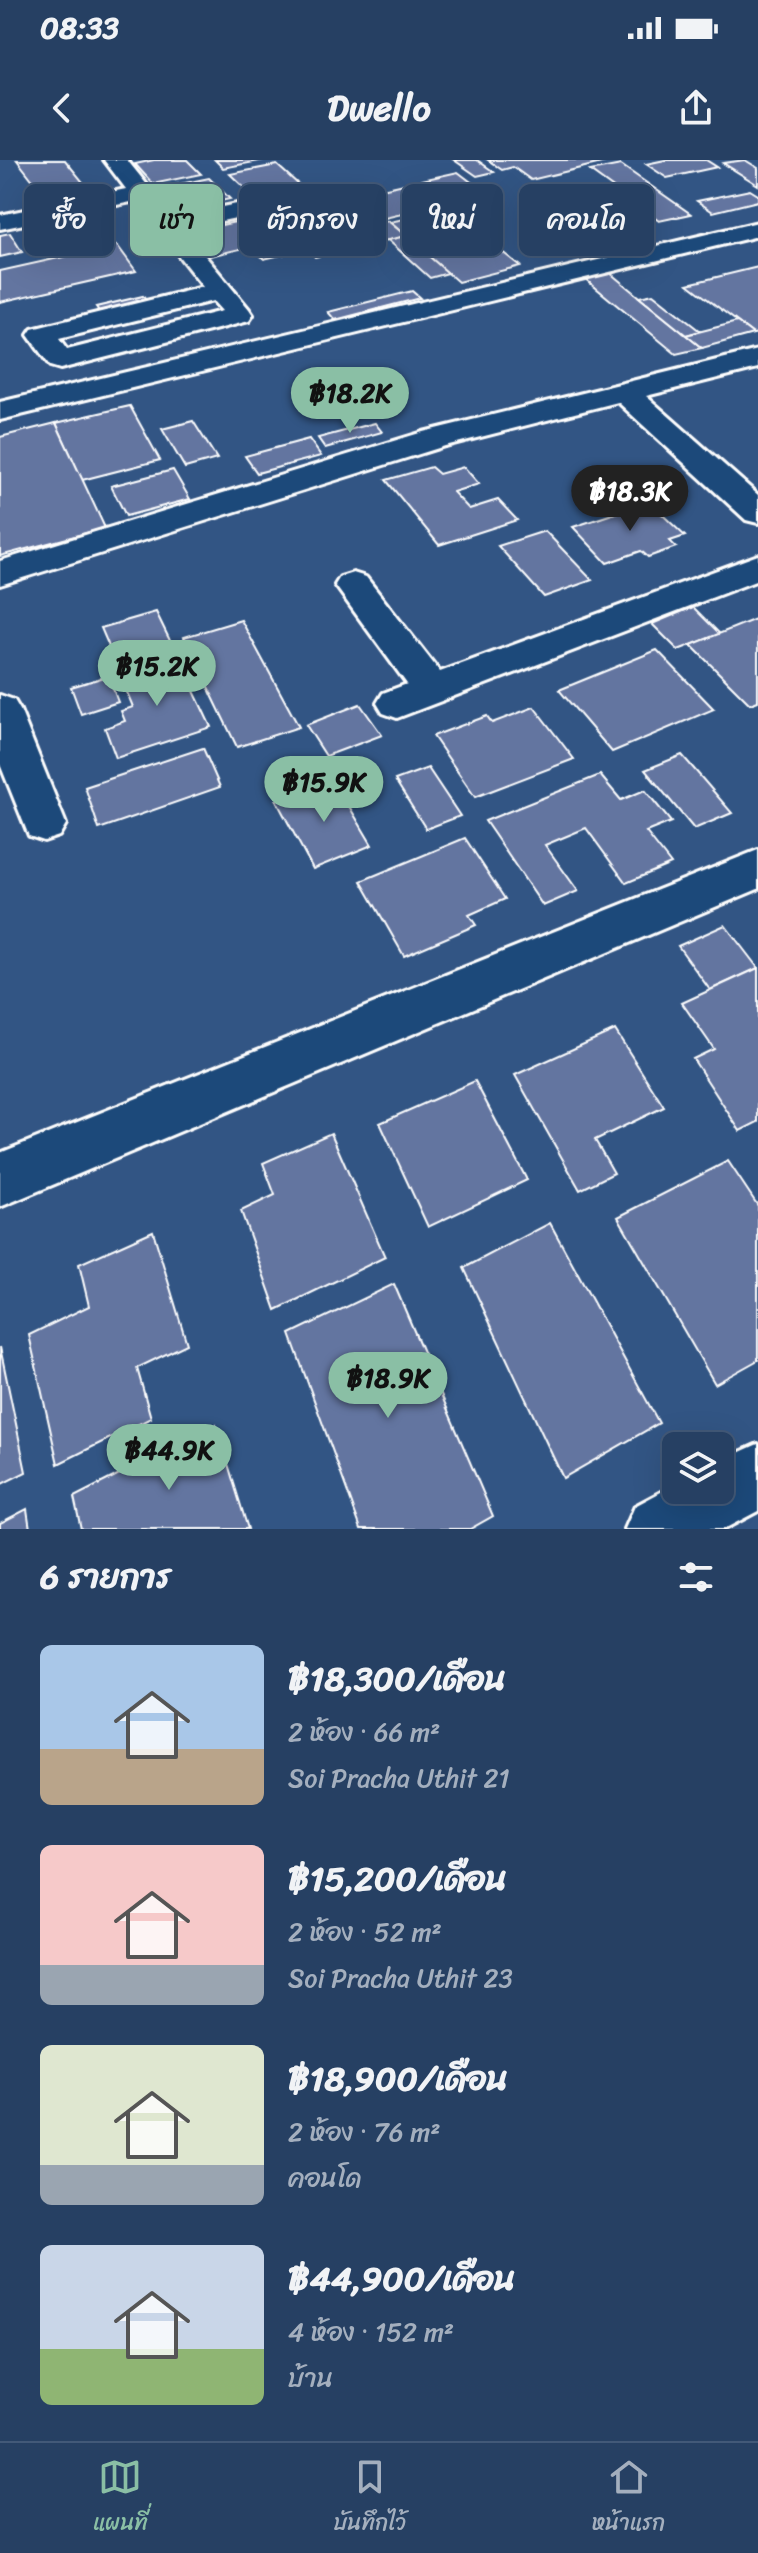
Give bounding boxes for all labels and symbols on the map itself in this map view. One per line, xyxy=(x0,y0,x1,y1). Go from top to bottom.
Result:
pin: ฿18.2K xyxy=(285,367,415,435)
pin: ฿18.3K xyxy=(565,465,695,533)
pin: ฿15.2K xyxy=(92,640,222,708)
pin: ฿15.9K xyxy=(259,756,389,824)
pin: ฿18.9K xyxy=(323,1352,453,1420)
pin: ฿44.9K xyxy=(104,1424,234,1492)

